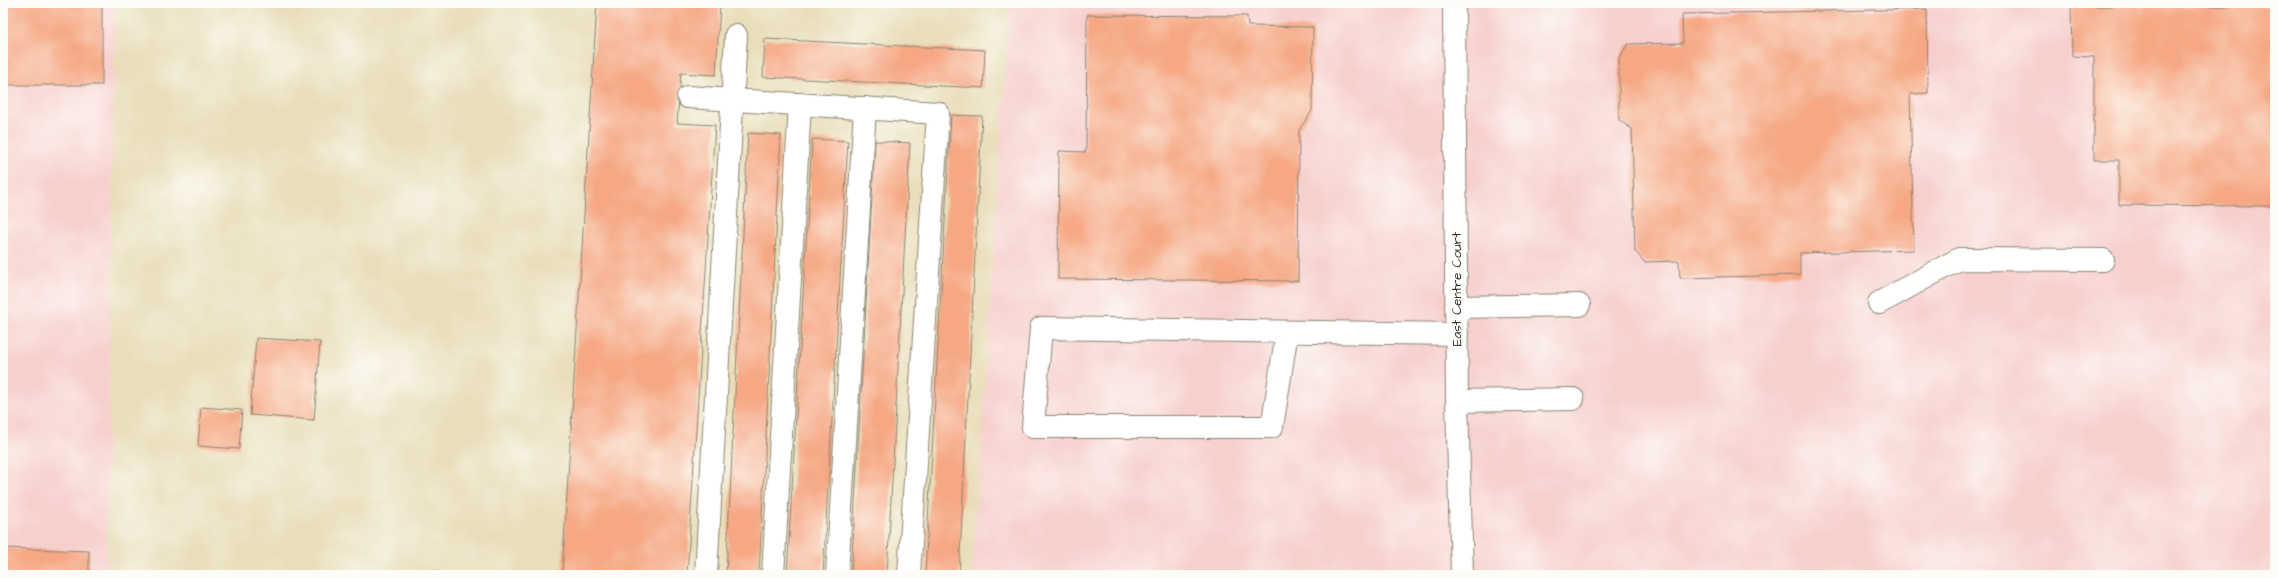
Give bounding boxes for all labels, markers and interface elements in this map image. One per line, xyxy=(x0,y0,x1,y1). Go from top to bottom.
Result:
street label: East Centre Court xyxy=(1448,231,1466,346)

